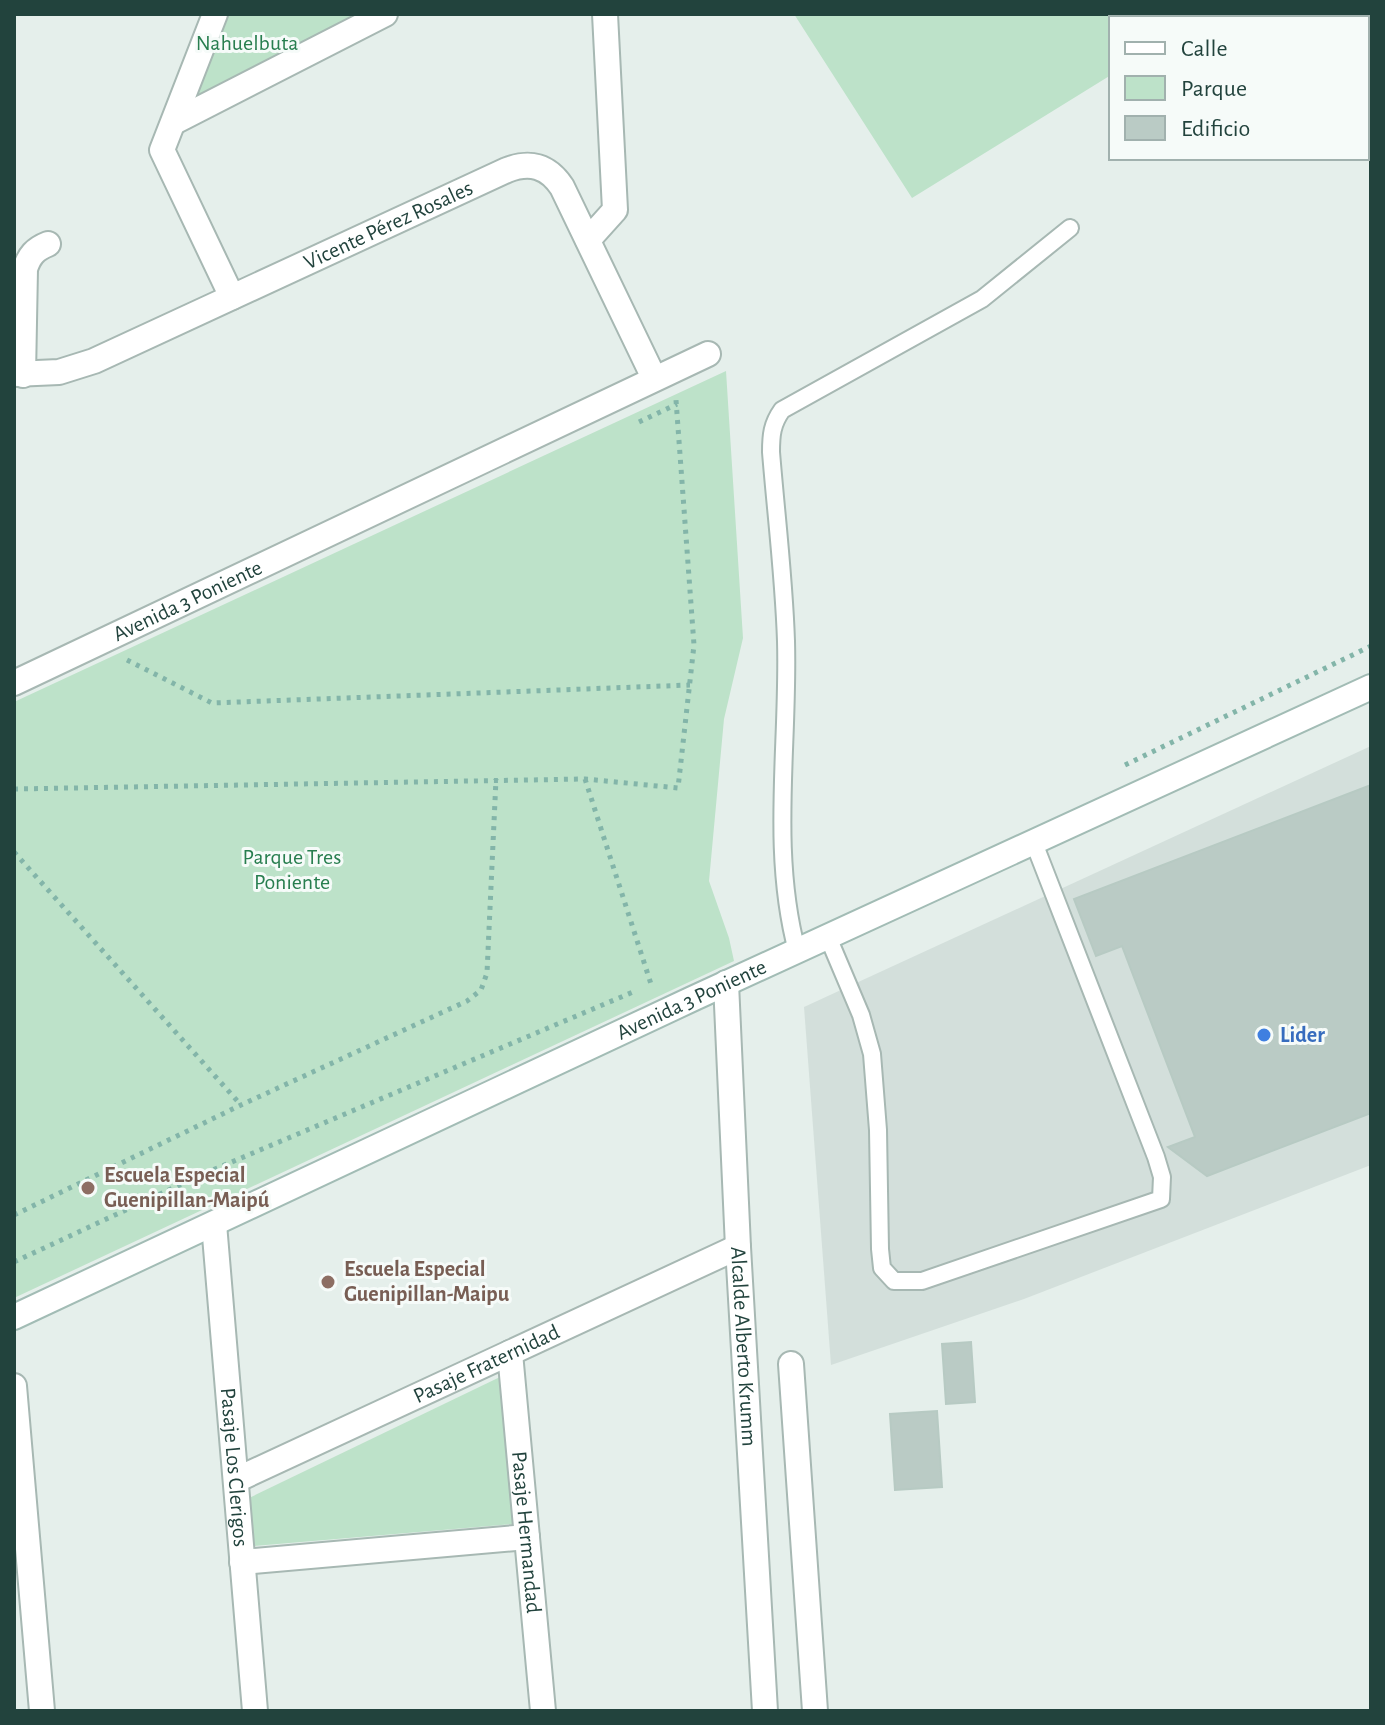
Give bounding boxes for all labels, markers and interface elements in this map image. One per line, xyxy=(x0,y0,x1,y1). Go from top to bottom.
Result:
legend xyxy=(1109,16,1369,160)
park label: Nahuelbuta xyxy=(196,32,298,54)
text: Calle xyxy=(1181,37,1228,61)
text: Parque xyxy=(1181,77,1247,101)
text: Edificio xyxy=(1181,117,1250,141)
street label: Vicente Pérez Rosales xyxy=(301,176,476,273)
street label: Avenida 3 Poniente xyxy=(109,556,266,645)
park label: Parque Tres Poniente xyxy=(243,846,341,893)
street label: Avenida 3 Poniente xyxy=(613,955,770,1044)
place label: Lider xyxy=(1280,1024,1325,1046)
marker: Lider xyxy=(1255,1026,1273,1044)
place label: Escuela Especial Guenipillan-Maipú xyxy=(104,1164,270,1211)
marker: Escuela Especial Guenipillan-Maipú xyxy=(79,1179,97,1197)
street label: Alcalde Alberto Krumm xyxy=(727,1246,761,1447)
place label: Escuela Especial Guenipillan-Maipu xyxy=(344,1258,510,1305)
marker: Escuela Especial Guenipillan-Maipu xyxy=(319,1273,337,1291)
street label: Pasaje Fraternidad xyxy=(410,1320,563,1407)
street label: Pasaje Los Clerigos xyxy=(217,1387,252,1548)
street label: Pasaje Hermandad xyxy=(508,1450,545,1614)

